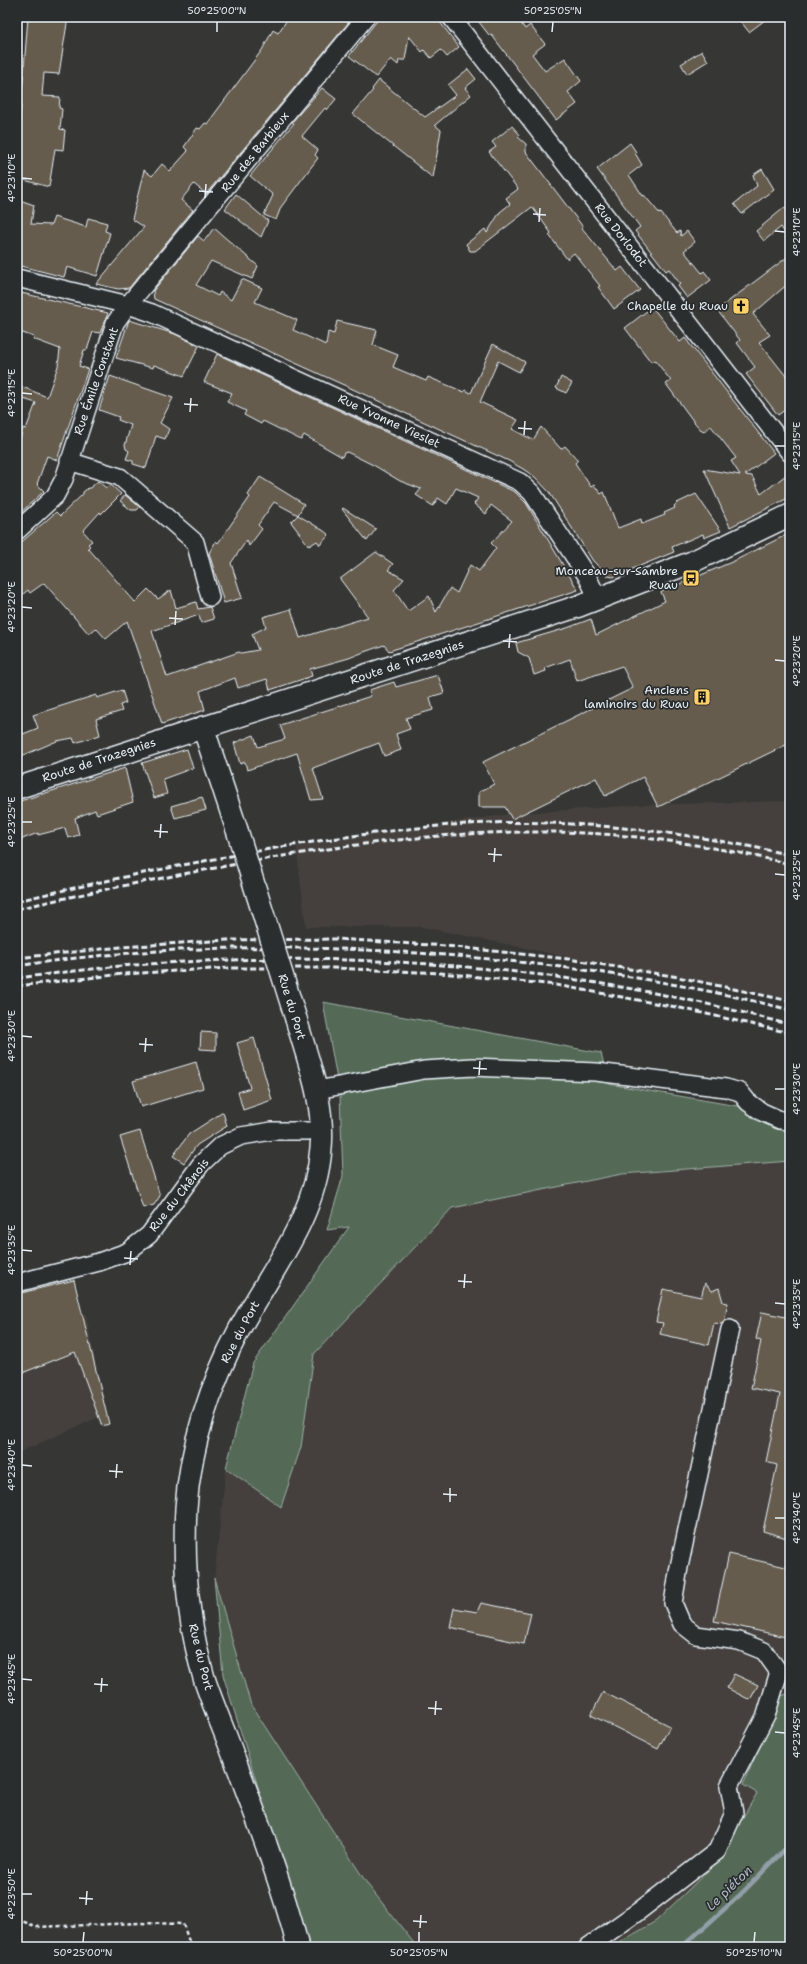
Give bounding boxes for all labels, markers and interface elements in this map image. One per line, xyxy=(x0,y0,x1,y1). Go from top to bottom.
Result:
text: 50°25'00"N xyxy=(188,4,246,17)
text: 50°25'05"N xyxy=(524,4,582,17)
street label: Rue des Barbieux xyxy=(217,108,293,196)
text: 4°23'10"E xyxy=(5,153,18,203)
street label: Rue Dorlodot xyxy=(591,200,651,270)
text: 4°23'10"E xyxy=(790,207,803,257)
church icon: Chapelle du Ruau xyxy=(731,296,751,316)
place label: Chapelle du Ruau xyxy=(627,298,728,314)
street label: Rue Émile Constant xyxy=(70,325,122,437)
text: 4°23'15"E xyxy=(5,369,18,417)
street label: Rue Yvonne Vieslet xyxy=(335,390,443,452)
text: 4°23'15"E xyxy=(790,422,803,470)
place label: Monceau-sur-Sambre Ruau xyxy=(555,563,678,593)
bus stop icon: Monceau-sur-Sambre Ruau xyxy=(681,568,701,588)
text: 4°23'20"E xyxy=(5,581,18,633)
text: 4°23'20"E xyxy=(790,635,803,687)
street label: Route de Trazegnies xyxy=(348,636,466,688)
place label: Anciens laminoirs du Ruau xyxy=(584,682,689,712)
building icon: Anciens laminoirs du Ruau xyxy=(692,687,712,707)
street label: Route de Trazegnies xyxy=(40,734,158,786)
text: 4°23'25"E xyxy=(5,797,18,847)
text: 4°23'25"E xyxy=(790,850,803,900)
street label: Rue du Port xyxy=(274,972,310,1042)
text: 4°23'30"E xyxy=(5,1010,18,1062)
text: 4°23'30"E xyxy=(790,1063,803,1115)
street label: Rue du Chênois xyxy=(145,1155,213,1235)
text: 4°23'35"E xyxy=(5,1225,18,1275)
text: 4°23'35"E xyxy=(790,1279,803,1329)
street label: Rue du Port xyxy=(217,1298,263,1366)
text: 4°23'40"E xyxy=(5,1439,18,1491)
text: 4°23'40"E xyxy=(790,1492,803,1544)
street label: Rue du Port xyxy=(185,1622,217,1692)
text: 4°23'45"E xyxy=(5,1654,18,1704)
text: 4°23'45"E xyxy=(790,1708,803,1758)
water label: Le piéton xyxy=(702,1862,756,1914)
text: 4°23'50"E xyxy=(5,1868,18,1920)
text: 50°25'00"N xyxy=(54,1946,112,1959)
text: 50°25'05"N xyxy=(390,1946,448,1959)
text: 50°25'10"N xyxy=(726,1946,782,1959)

